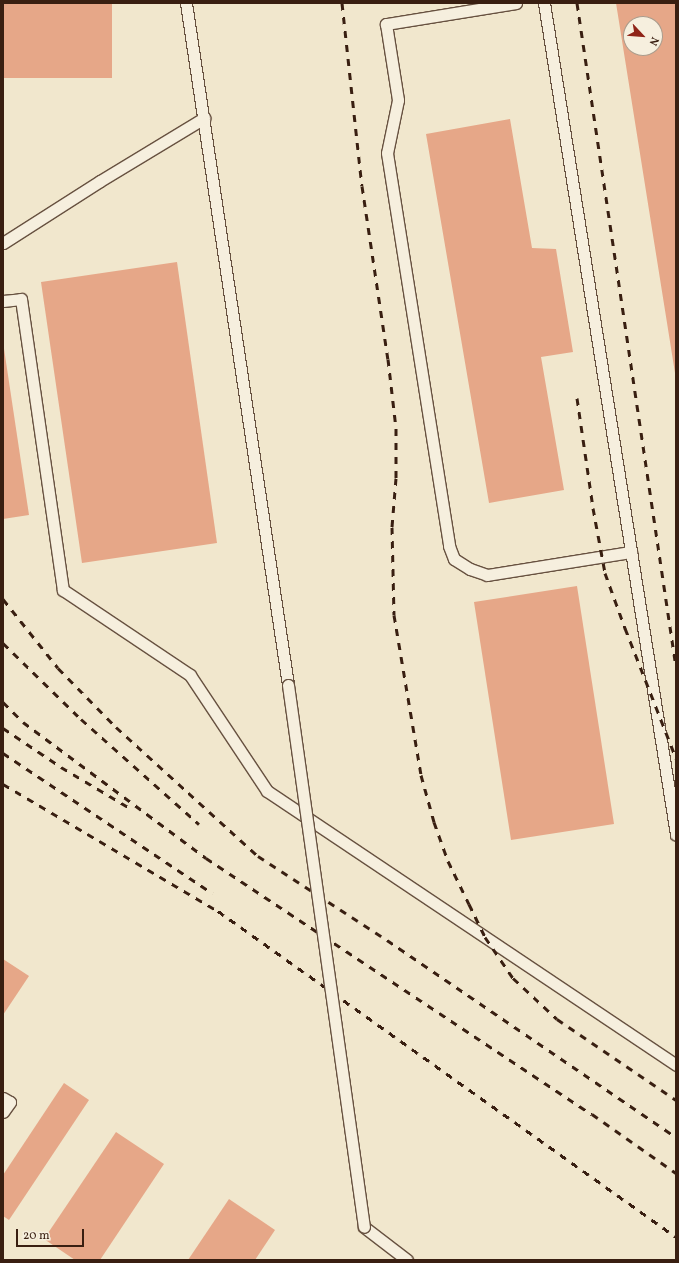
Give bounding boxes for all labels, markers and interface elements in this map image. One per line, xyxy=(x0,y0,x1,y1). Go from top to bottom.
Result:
north arrow xyxy=(623,16,663,56)
text: N xyxy=(645,34,662,48)
scale bar xyxy=(18,1221,86,1247)
text: 20 m xyxy=(23,1228,50,1244)

